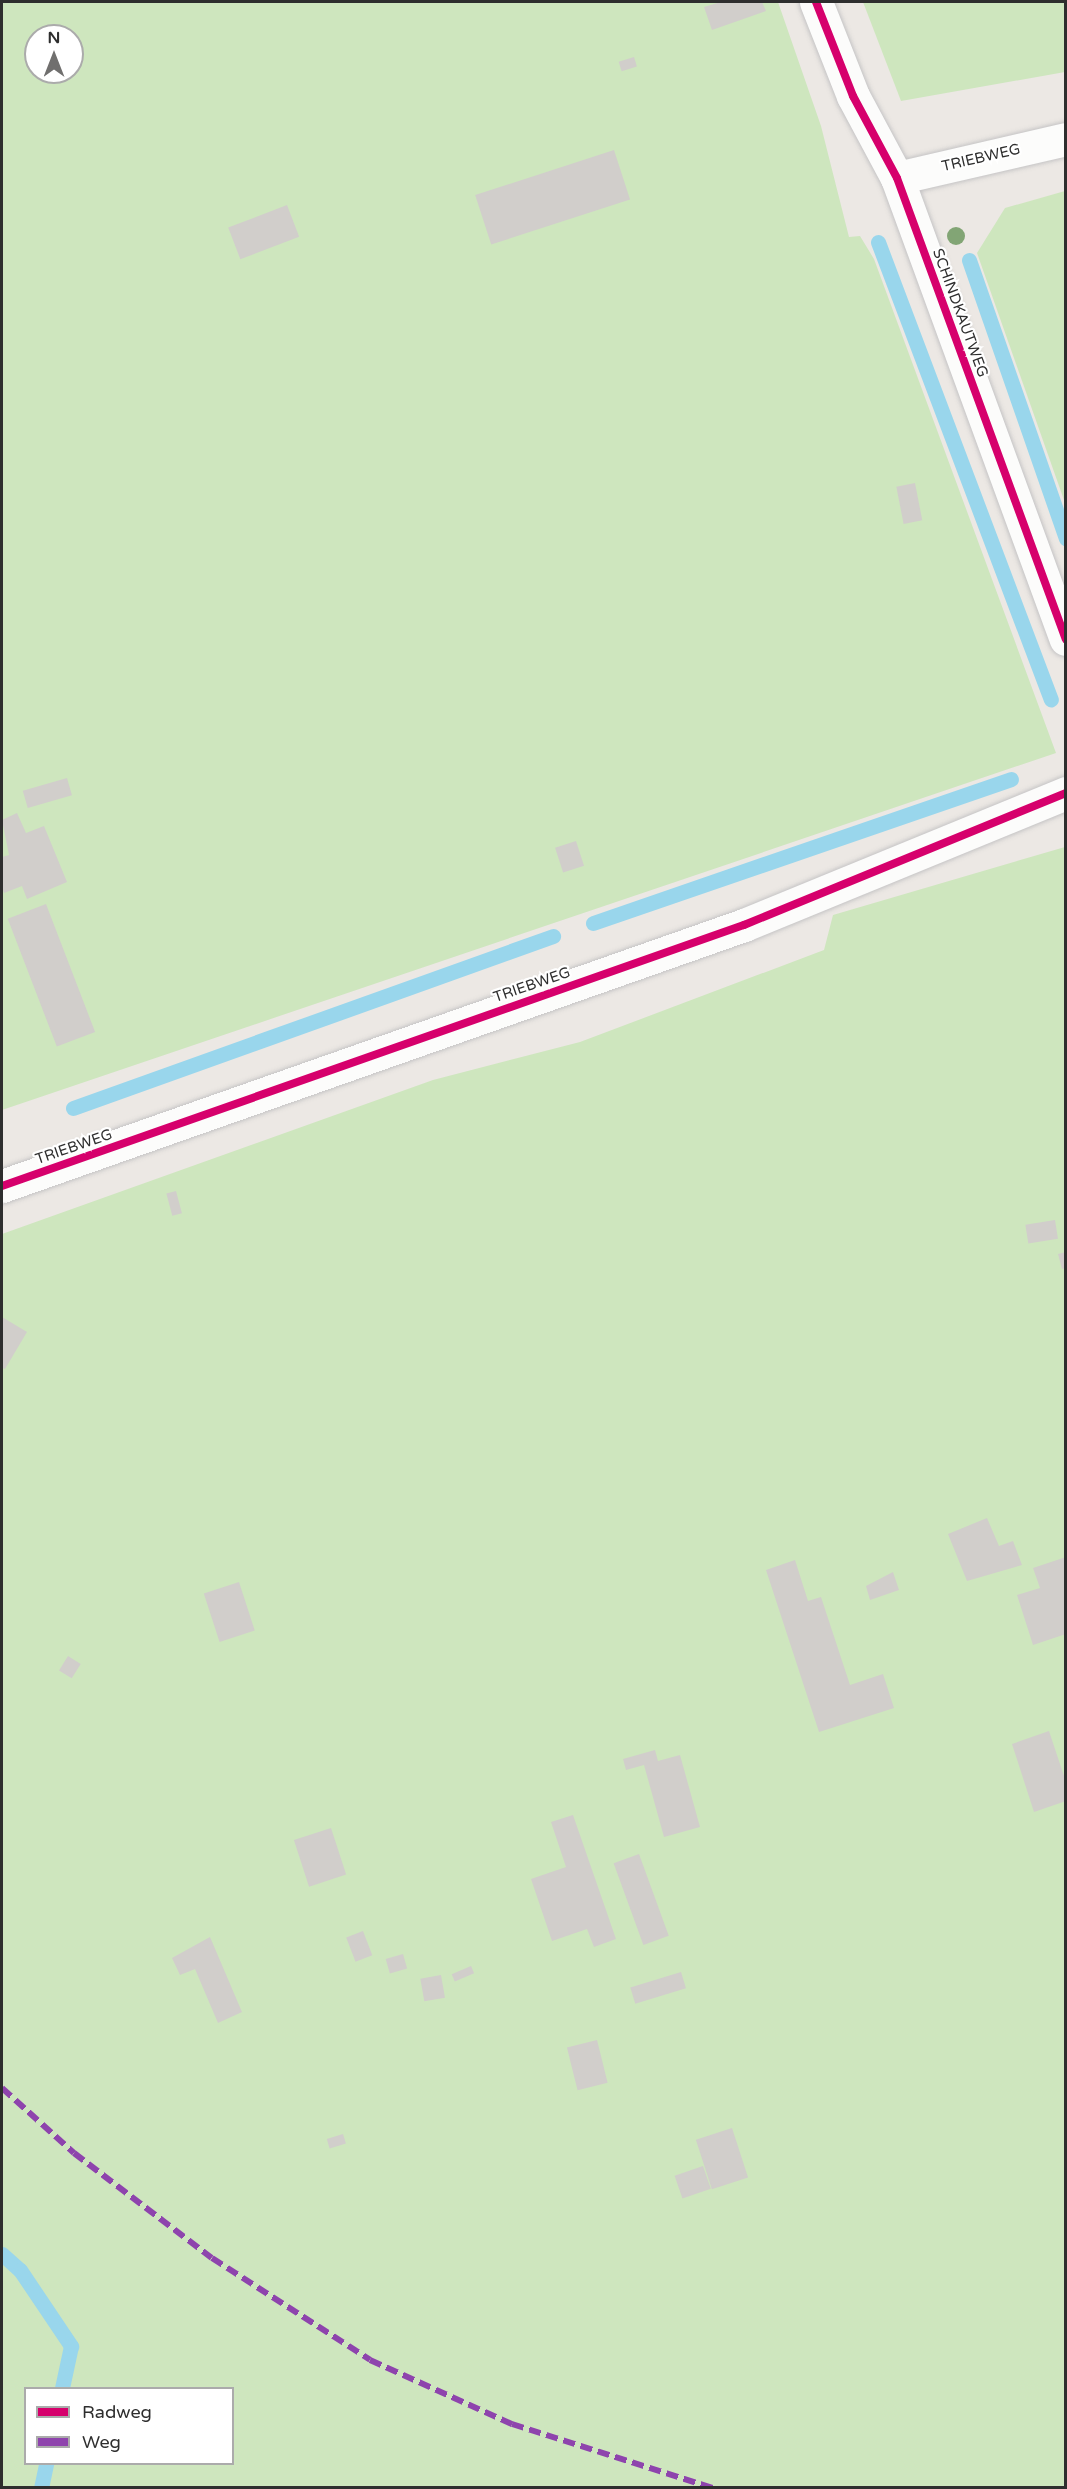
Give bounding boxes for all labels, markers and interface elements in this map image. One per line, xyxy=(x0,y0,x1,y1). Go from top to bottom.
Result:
north arrow xyxy=(24,24,84,84)
text: N xyxy=(48,28,60,48)
street label: TRIEBWEG xyxy=(940,140,1022,176)
street label: SCHINDKAUTWEG xyxy=(928,246,992,380)
street label: TRIEBWEG xyxy=(491,963,573,1007)
street label: TRIEBWEG xyxy=(33,1125,115,1169)
legend xyxy=(24,2387,234,2465)
text: Radweg xyxy=(82,2401,152,2423)
text: Weg xyxy=(82,2431,121,2453)

